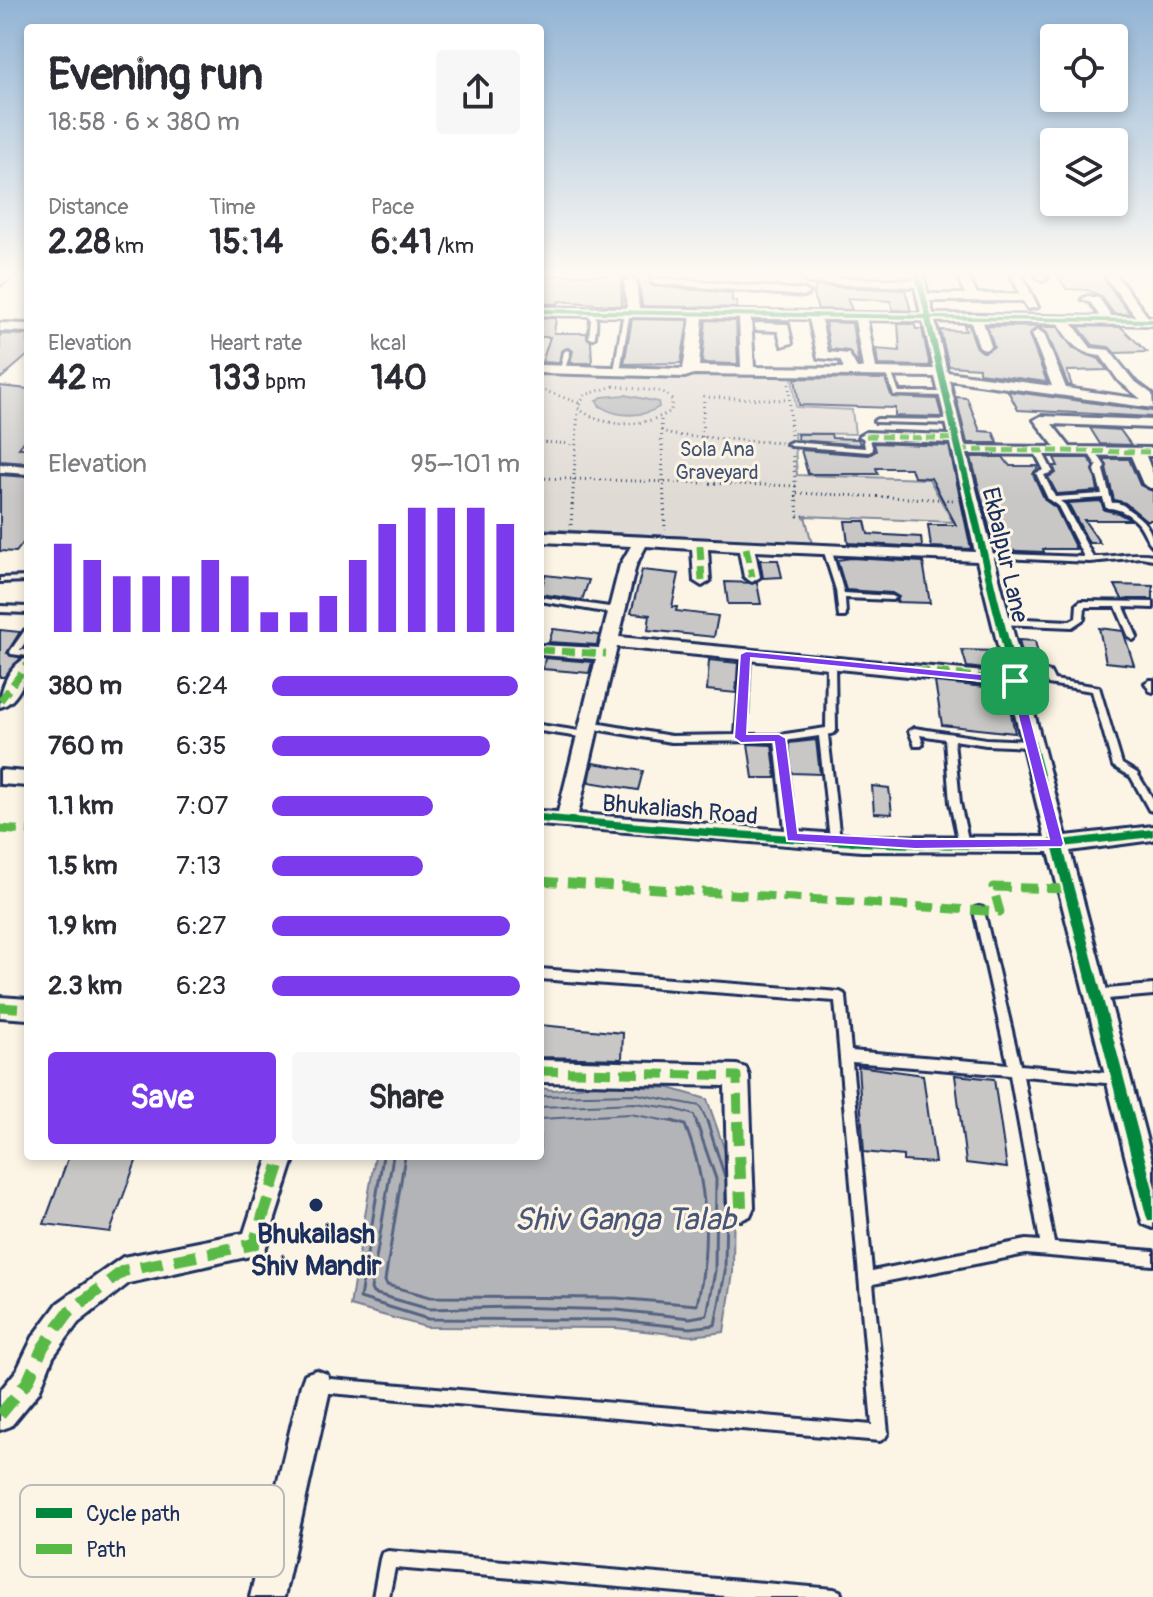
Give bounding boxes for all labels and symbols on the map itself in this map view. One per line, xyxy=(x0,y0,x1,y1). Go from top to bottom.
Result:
park label: Sola Ana Graveyard xyxy=(676,437,758,485)
street label: Ekbalpur Lane xyxy=(975,485,1035,626)
pin xyxy=(981,647,1049,715)
street label: Bhukaliash Road xyxy=(601,789,759,831)
marker: Bhukailash Shiv Mandir xyxy=(307,1196,325,1214)
water label: Shiv Ganga Talab xyxy=(514,1200,738,1240)
place label: Bhukailash Shiv Mandir xyxy=(250,1217,383,1284)
legend xyxy=(20,1485,284,1577)
text: Cycle path xyxy=(86,1500,180,1528)
text: Path xyxy=(86,1536,126,1564)

